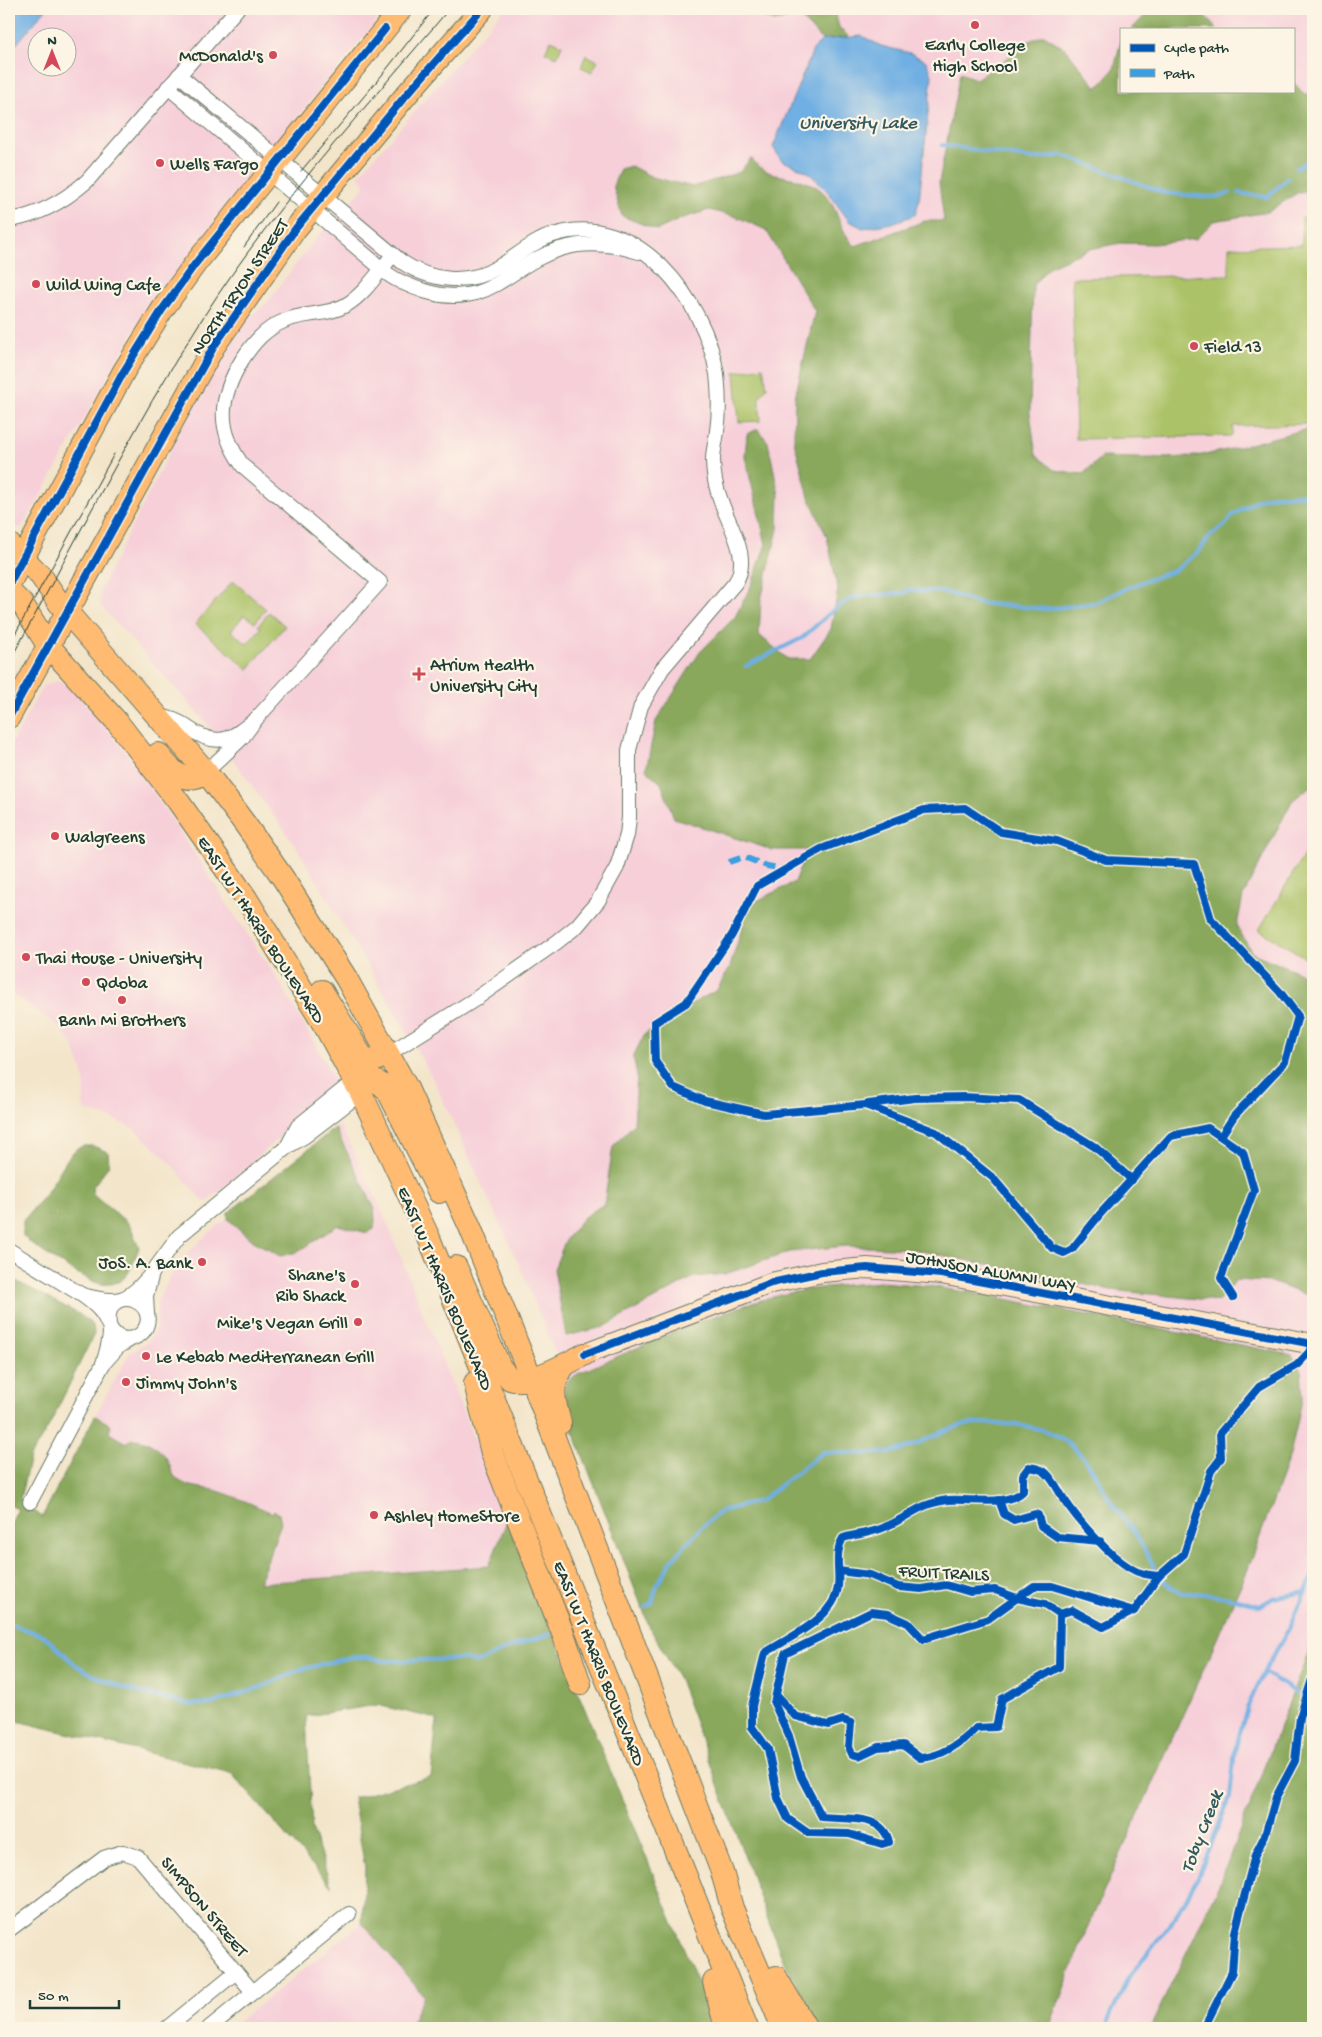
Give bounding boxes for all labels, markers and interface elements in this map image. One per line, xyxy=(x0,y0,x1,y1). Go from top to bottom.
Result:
marker: Early College High School xyxy=(969,19,981,31)
north arrow xyxy=(28,28,78,78)
legend xyxy=(1120,28,1294,92)
text: N xyxy=(47,33,57,50)
place label: Early College High School xyxy=(925,36,1026,78)
text: Cycle path xyxy=(1164,40,1229,58)
place label: McDonald's xyxy=(179,47,264,68)
marker: McDonald's xyxy=(267,49,279,61)
text: Path xyxy=(1163,66,1195,84)
water label: University Lake xyxy=(799,113,918,136)
place label: Wells Fargo xyxy=(170,155,259,176)
marker: Wells Fargo xyxy=(154,157,166,169)
street label: NORTH TRYON STREET xyxy=(188,215,295,359)
place label: Wild Wing Cafe xyxy=(46,276,161,297)
marker: Wild Wing Cafe xyxy=(30,278,42,290)
place label: Field 13 xyxy=(1203,338,1262,359)
marker: Field 13 xyxy=(1188,340,1200,352)
place label: Atrium Health University City xyxy=(430,656,537,698)
marker: Atrium Health University City xyxy=(412,667,426,681)
place label: Walgreens xyxy=(65,828,146,849)
marker: Walgreens xyxy=(49,830,61,842)
street label: EAST W T HARRIS BOULEVARD xyxy=(192,833,328,1028)
place label: Thai House - University xyxy=(35,949,202,970)
marker: Thai House - University xyxy=(20,951,32,963)
place label: Qdoba xyxy=(96,974,148,995)
marker: Qdoba xyxy=(80,976,92,988)
marker: Banh Mi Brothers xyxy=(116,994,128,1006)
place label: Banh Mi Brothers xyxy=(58,1011,187,1032)
street label: EAST W T HARRIS BOULEVARD xyxy=(391,1184,496,1394)
street label: JOHNSON ALUMNI WAY xyxy=(904,1247,1077,1298)
place label: JoS. A. Bank xyxy=(99,1254,194,1275)
marker: JoS. A. Bank xyxy=(196,1256,208,1268)
place label: Shane's Rib Shack xyxy=(276,1266,347,1308)
marker: Shane's Rib Shack xyxy=(349,1278,361,1290)
place label: Mike's Vegan Grill xyxy=(217,1314,348,1335)
marker: Mike's Vegan Grill xyxy=(352,1316,364,1328)
place label: Le Kebab Mediterranean Grill xyxy=(156,1348,374,1369)
marker: Le Kebab Mediterranean Grill xyxy=(140,1350,152,1362)
place label: Jimmy John's xyxy=(136,1374,238,1395)
marker: Jimmy John's xyxy=(120,1376,132,1388)
place label: Ashley HomeStore xyxy=(384,1507,520,1528)
marker: Ashley HomeStore xyxy=(368,1509,380,1521)
street label: EAST W T HARRIS BOULEVARD xyxy=(547,1559,649,1770)
street label: FRUIT TRAILS xyxy=(897,1562,990,1587)
water label: Toby Creek xyxy=(1177,1786,1230,1877)
street label: SIMPSON STREET xyxy=(155,1853,252,1963)
scale bar xyxy=(30,1977,119,2009)
text: 50 m xyxy=(38,1988,69,2006)

